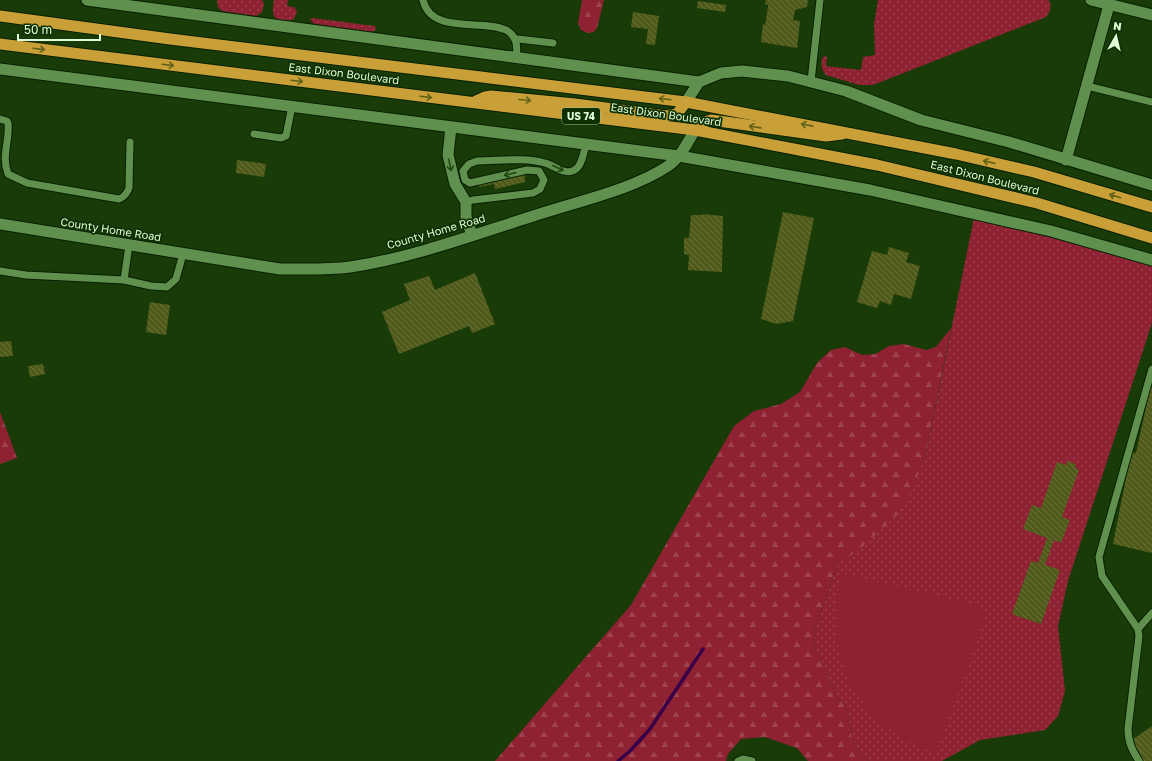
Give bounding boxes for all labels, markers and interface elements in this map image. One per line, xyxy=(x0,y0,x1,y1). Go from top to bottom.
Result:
scale bar xyxy=(18,16,100,42)
north arrow xyxy=(1096,16,1136,56)
text: N xyxy=(1112,19,1123,33)
text: 50 m xyxy=(24,22,52,37)
one-way arrow xyxy=(32,45,45,53)
street label: East Dixon Boulevard xyxy=(288,60,400,86)
one-way arrow xyxy=(161,61,174,69)
one-way arrow xyxy=(290,77,303,84)
one-way arrow xyxy=(419,93,432,100)
one-way arrow xyxy=(659,95,672,103)
one-way arrow xyxy=(518,96,531,103)
street label: East Dixon Boulevard xyxy=(610,100,722,128)
road number: US 74 xyxy=(562,108,600,124)
one-way arrow xyxy=(801,120,814,128)
one-way arrow xyxy=(748,123,761,130)
street label: East Dixon Boulevard xyxy=(929,157,1041,197)
one-way arrow xyxy=(983,157,996,165)
one-way arrow xyxy=(447,158,455,171)
one-way arrow xyxy=(552,165,564,173)
one-way arrow xyxy=(504,171,517,179)
one-way arrow xyxy=(1108,192,1121,199)
street label: County Home Road xyxy=(385,211,487,251)
street label: County Home Road xyxy=(60,215,162,243)

